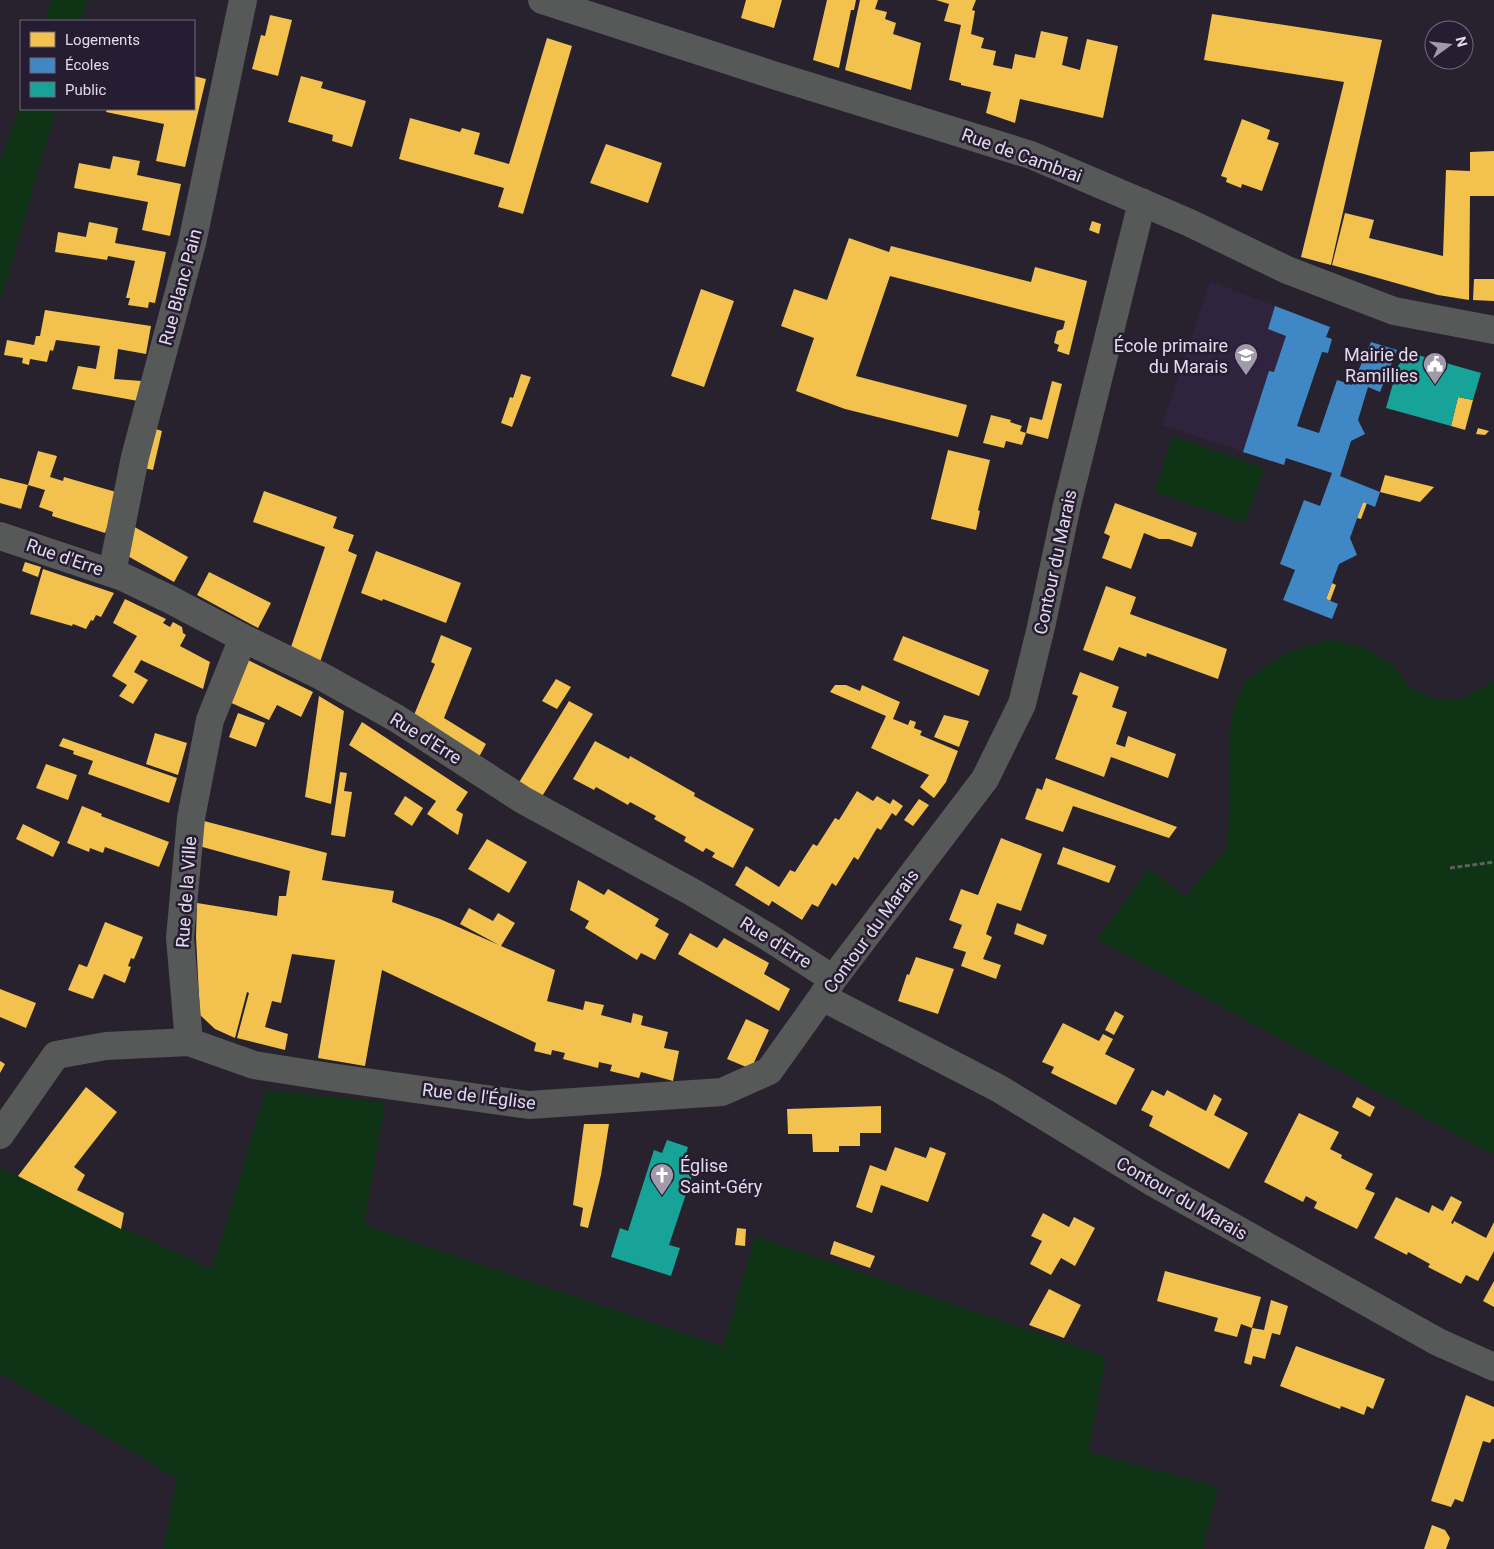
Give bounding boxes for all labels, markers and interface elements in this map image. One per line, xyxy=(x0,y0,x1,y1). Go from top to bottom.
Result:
legend xyxy=(20,20,195,110)
north arrow xyxy=(1424,20,1474,70)
text: Logements xyxy=(65,31,140,49)
text: N xyxy=(1453,35,1471,48)
text: Écoles xyxy=(65,56,109,74)
text: Public xyxy=(65,81,106,99)
street label: Rue de Cambrai xyxy=(959,123,1085,187)
street label: Rue Blanc Pain xyxy=(154,227,206,347)
place label: École primaire du Marais xyxy=(1114,335,1228,377)
school or university icon: École primaire du Marais xyxy=(1233,342,1259,376)
place label: Mairie de Ramillies xyxy=(1344,344,1418,386)
public building icon: Mairie de Ramillies xyxy=(1422,351,1448,385)
street label: Contour du Marais xyxy=(1029,488,1081,636)
street label: Rue d'Erre xyxy=(24,534,106,580)
street label: Rue d'Erre xyxy=(386,708,466,768)
street label: Rue de la Ville xyxy=(172,835,200,949)
street label: Contour du Marais xyxy=(819,865,923,997)
street label: Rue d'Erre xyxy=(736,912,816,972)
street label: Rue de l'Église xyxy=(421,1079,537,1113)
street label: Contour du Marais xyxy=(1113,1152,1251,1244)
place label: Église Saint-Géry xyxy=(680,1155,763,1197)
church icon: Église Saint-Géry xyxy=(649,1162,675,1196)

